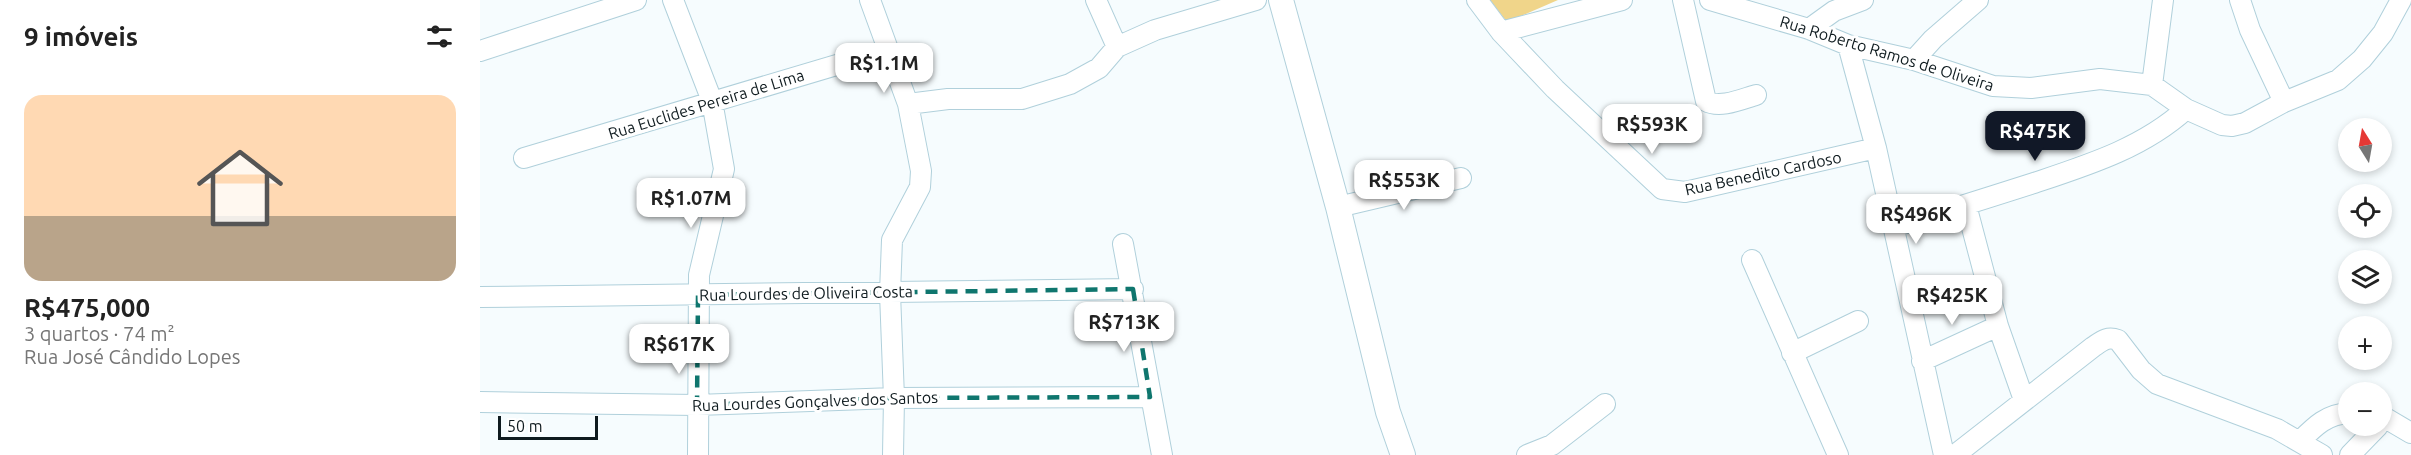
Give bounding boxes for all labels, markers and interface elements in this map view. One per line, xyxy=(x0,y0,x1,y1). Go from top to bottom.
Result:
street label: Rua Roberto Ramos de Oliveira xyxy=(1778,12,1996,94)
icon: filters xyxy=(423,20,456,53)
text: 9 imóveis xyxy=(24,22,138,51)
pin: R$1.1M xyxy=(835,43,933,94)
text: R$1.1M xyxy=(849,51,919,74)
street label: Rua Euclides Pereira de Lima xyxy=(606,66,806,142)
pin: R$593K xyxy=(1603,104,1701,155)
pin: R$475K xyxy=(1986,111,2084,162)
text: R$593K xyxy=(1616,112,1688,135)
north arrow xyxy=(2338,118,2392,172)
map controls xyxy=(2338,118,2392,436)
text: R$475K xyxy=(1999,119,2071,142)
icon: home xyxy=(186,134,294,242)
street label: Rua Benedito Cardoso xyxy=(1683,148,1843,198)
pin: R$553K xyxy=(1355,160,1453,211)
text: R$553K xyxy=(1368,168,1440,191)
pin: R$1.07M xyxy=(636,178,746,229)
button: locate xyxy=(2338,184,2392,238)
text: R$1.07M xyxy=(651,186,731,209)
pin: R$496K xyxy=(1867,194,1965,245)
text: R$496K xyxy=(1880,202,1952,225)
button: layers xyxy=(2338,250,2392,304)
pin: R$425K xyxy=(1903,275,2001,326)
street label: Rua Lourdes de Oliveira Costa xyxy=(699,282,913,304)
text: R$425K xyxy=(1916,283,1988,306)
text: R$475,000 xyxy=(24,293,150,322)
pin: R$713K xyxy=(1075,302,1173,353)
text: R$713K xyxy=(1088,310,1160,333)
button: + xyxy=(2338,316,2392,370)
text: 3 quartos · 74 m² xyxy=(24,322,175,345)
pin: R$617K xyxy=(630,324,728,375)
text: R$617K xyxy=(643,332,715,355)
text: Rua José Cândido Lopes xyxy=(24,345,240,368)
button: − xyxy=(2338,382,2392,436)
street label: Rua Lourdes Gonçalves dos Santos xyxy=(692,388,938,414)
scale bar xyxy=(498,413,598,440)
text: 50 m xyxy=(507,417,543,435)

